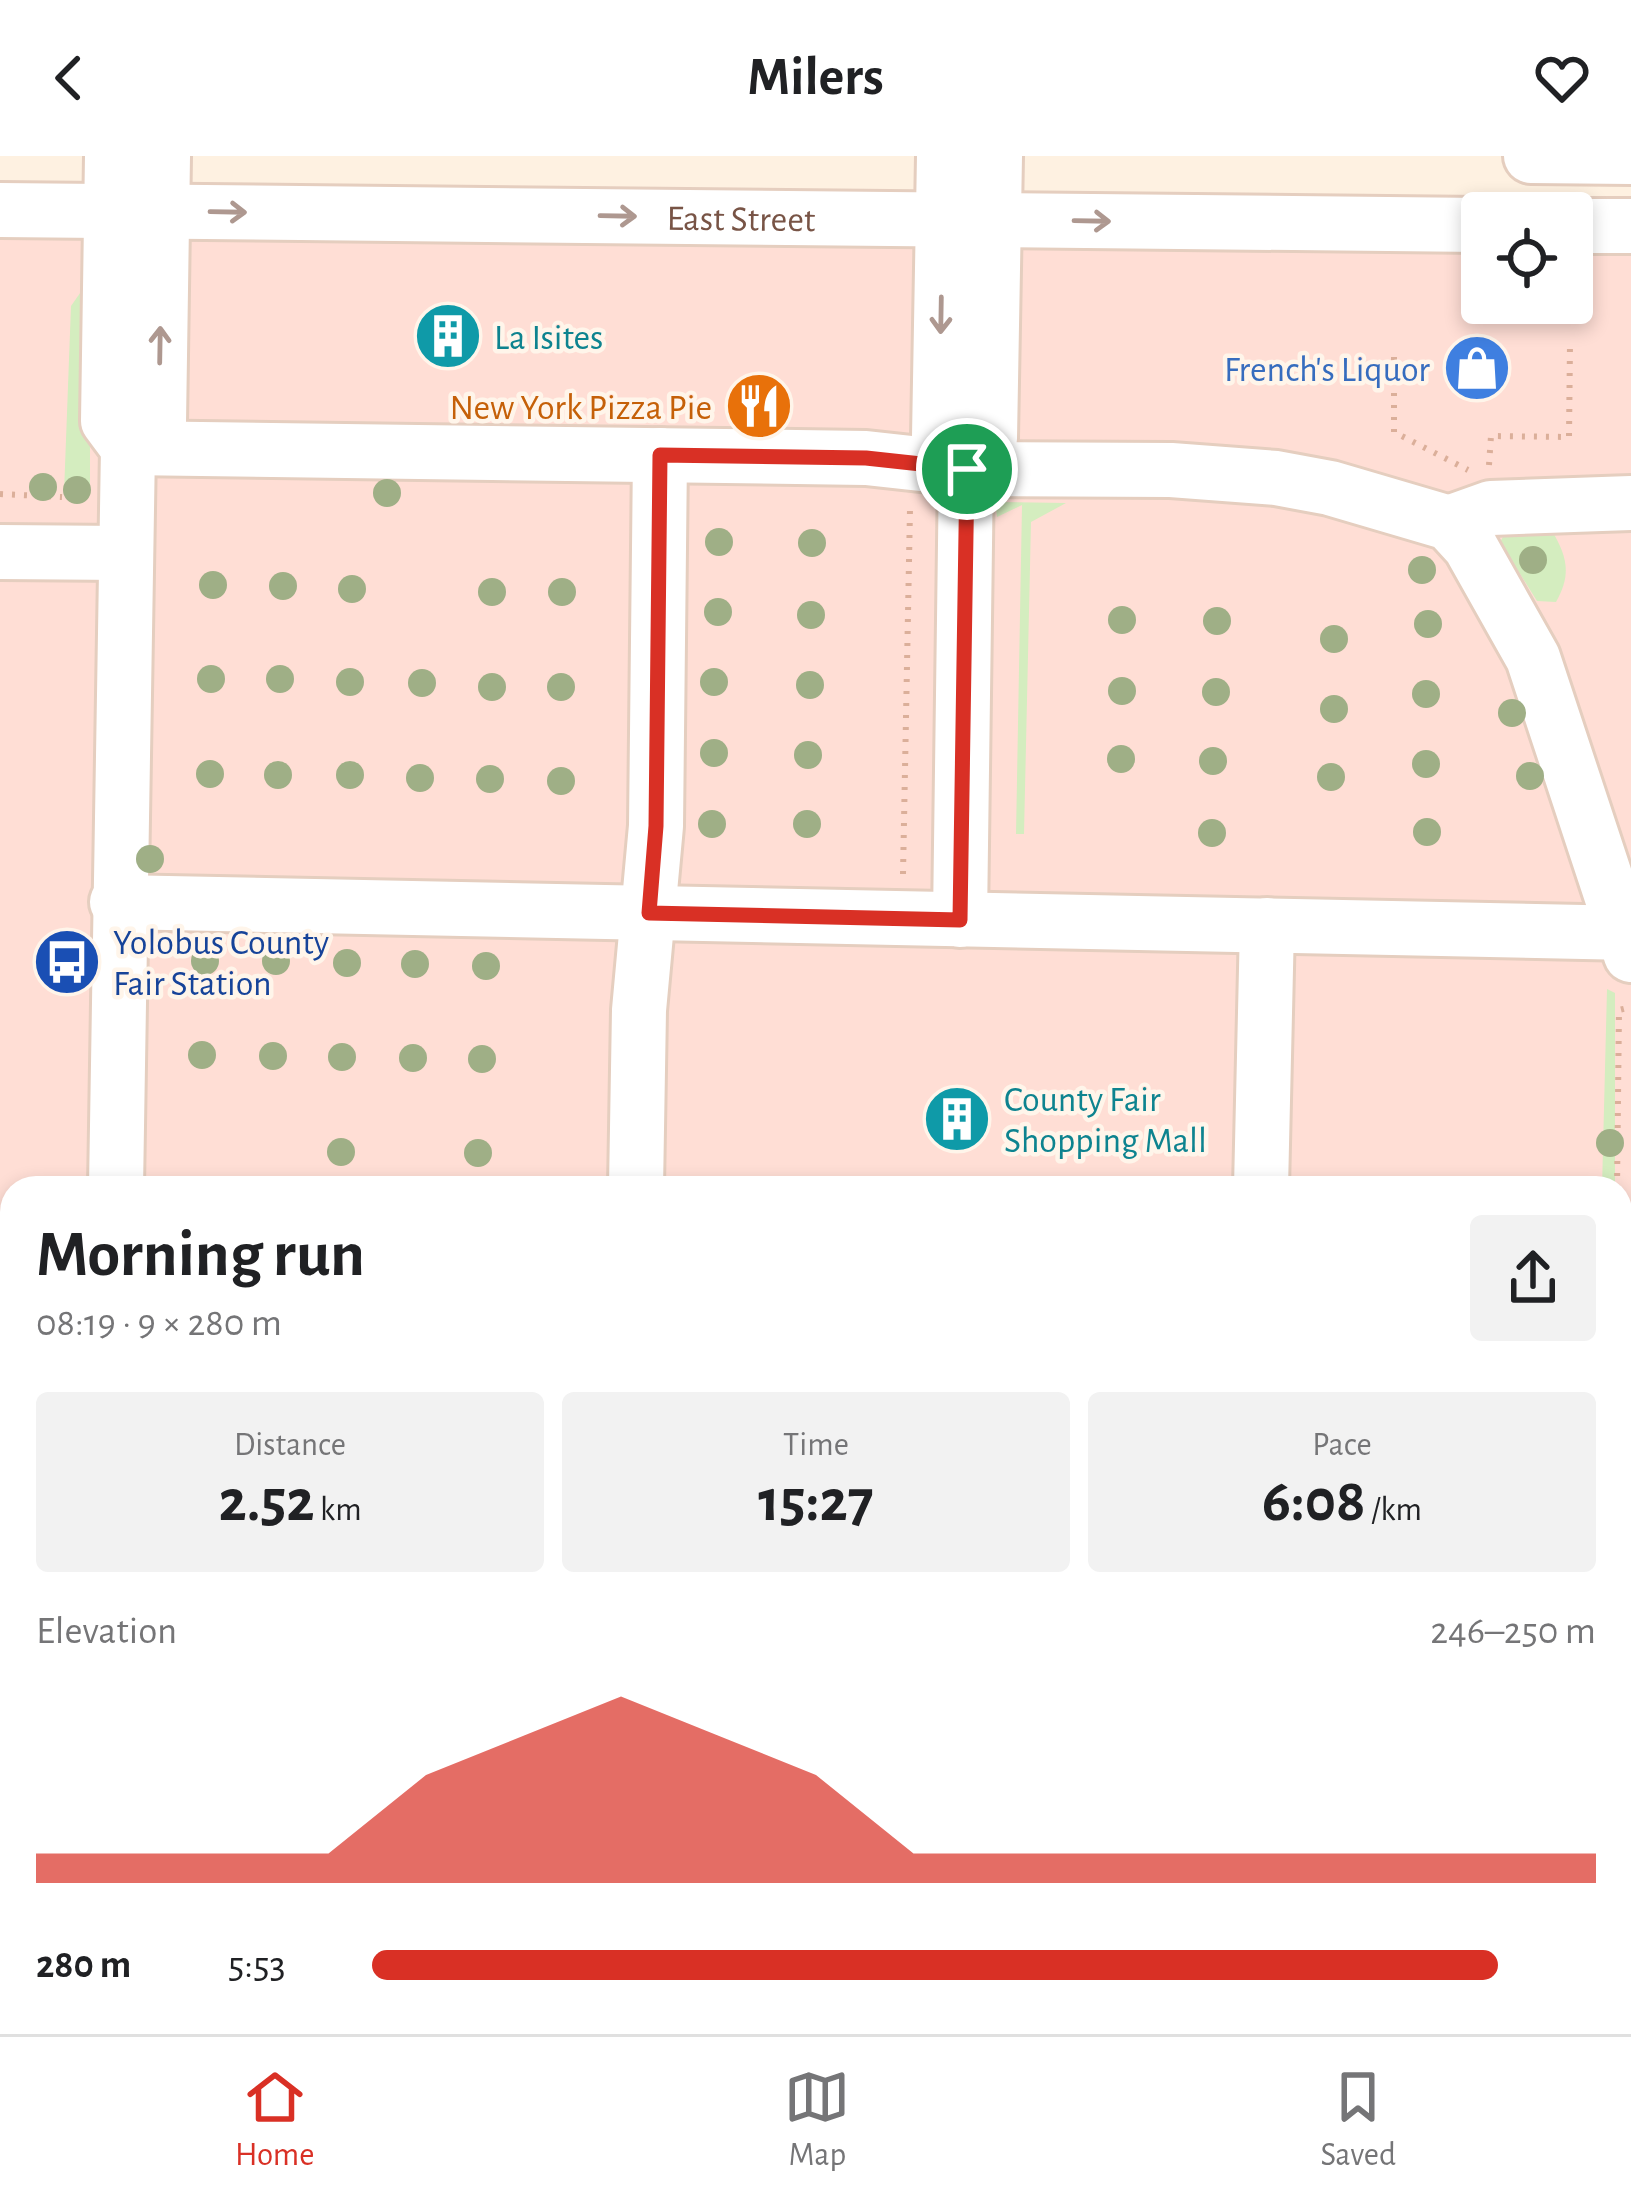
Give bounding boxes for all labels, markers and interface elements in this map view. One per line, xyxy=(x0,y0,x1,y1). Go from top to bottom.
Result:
icon: back xyxy=(36,45,102,111)
icon: heart xyxy=(1529,45,1595,111)
text: Milers xyxy=(747,51,884,105)
map controls xyxy=(1461,192,1593,324)
button: locate xyxy=(1461,192,1593,324)
one-way arrow xyxy=(208,201,247,223)
street label: East Street xyxy=(666,201,816,238)
one-way arrow xyxy=(598,205,637,227)
one-way arrow xyxy=(1072,210,1111,232)
one-way arrow xyxy=(930,295,953,334)
building icon: La Isites xyxy=(413,301,483,371)
place label: La Isites xyxy=(494,320,603,356)
one-way arrow xyxy=(149,326,172,365)
shop icon: French's Liquor xyxy=(1442,333,1512,403)
place label: French's Liquor xyxy=(1224,352,1430,388)
restaurant icon: New York Pizza Pie xyxy=(724,371,794,441)
place label: New York Pizza Pie xyxy=(450,390,712,426)
pin xyxy=(916,418,1018,520)
icon: arrive xyxy=(934,436,1000,502)
place label: Yolobus County Fair Station xyxy=(113,925,329,1002)
bus stop icon: Yolobus County Fair Station xyxy=(32,927,102,997)
place label: County Fair Shopping Mall xyxy=(1004,1082,1207,1159)
building icon: County Fair Shopping Mall xyxy=(922,1084,992,1154)
button: share xyxy=(1470,1215,1596,1341)
text: Morning run xyxy=(36,1222,365,1288)
text: 08:19 · 9 × 280 m xyxy=(36,1304,282,1343)
text: Distance xyxy=(234,1429,346,1462)
text: Time xyxy=(783,1429,849,1462)
text: Pace xyxy=(1312,1429,1372,1462)
text: 2.52 xyxy=(218,1472,315,1532)
text: 15:27 xyxy=(758,1472,874,1532)
text: 6:08 xyxy=(1262,1472,1366,1532)
text: km xyxy=(315,1494,362,1527)
text: /km xyxy=(1366,1494,1422,1527)
text: Elevation xyxy=(36,1612,177,1651)
text: 246–250 m xyxy=(1430,1612,1596,1651)
text: 280 m xyxy=(36,1946,131,1985)
text: 5:53 xyxy=(228,1946,286,1985)
tab: Home xyxy=(235,2064,314,2176)
tab: Map xyxy=(784,2064,850,2176)
tab: Saved xyxy=(1320,2064,1396,2176)

